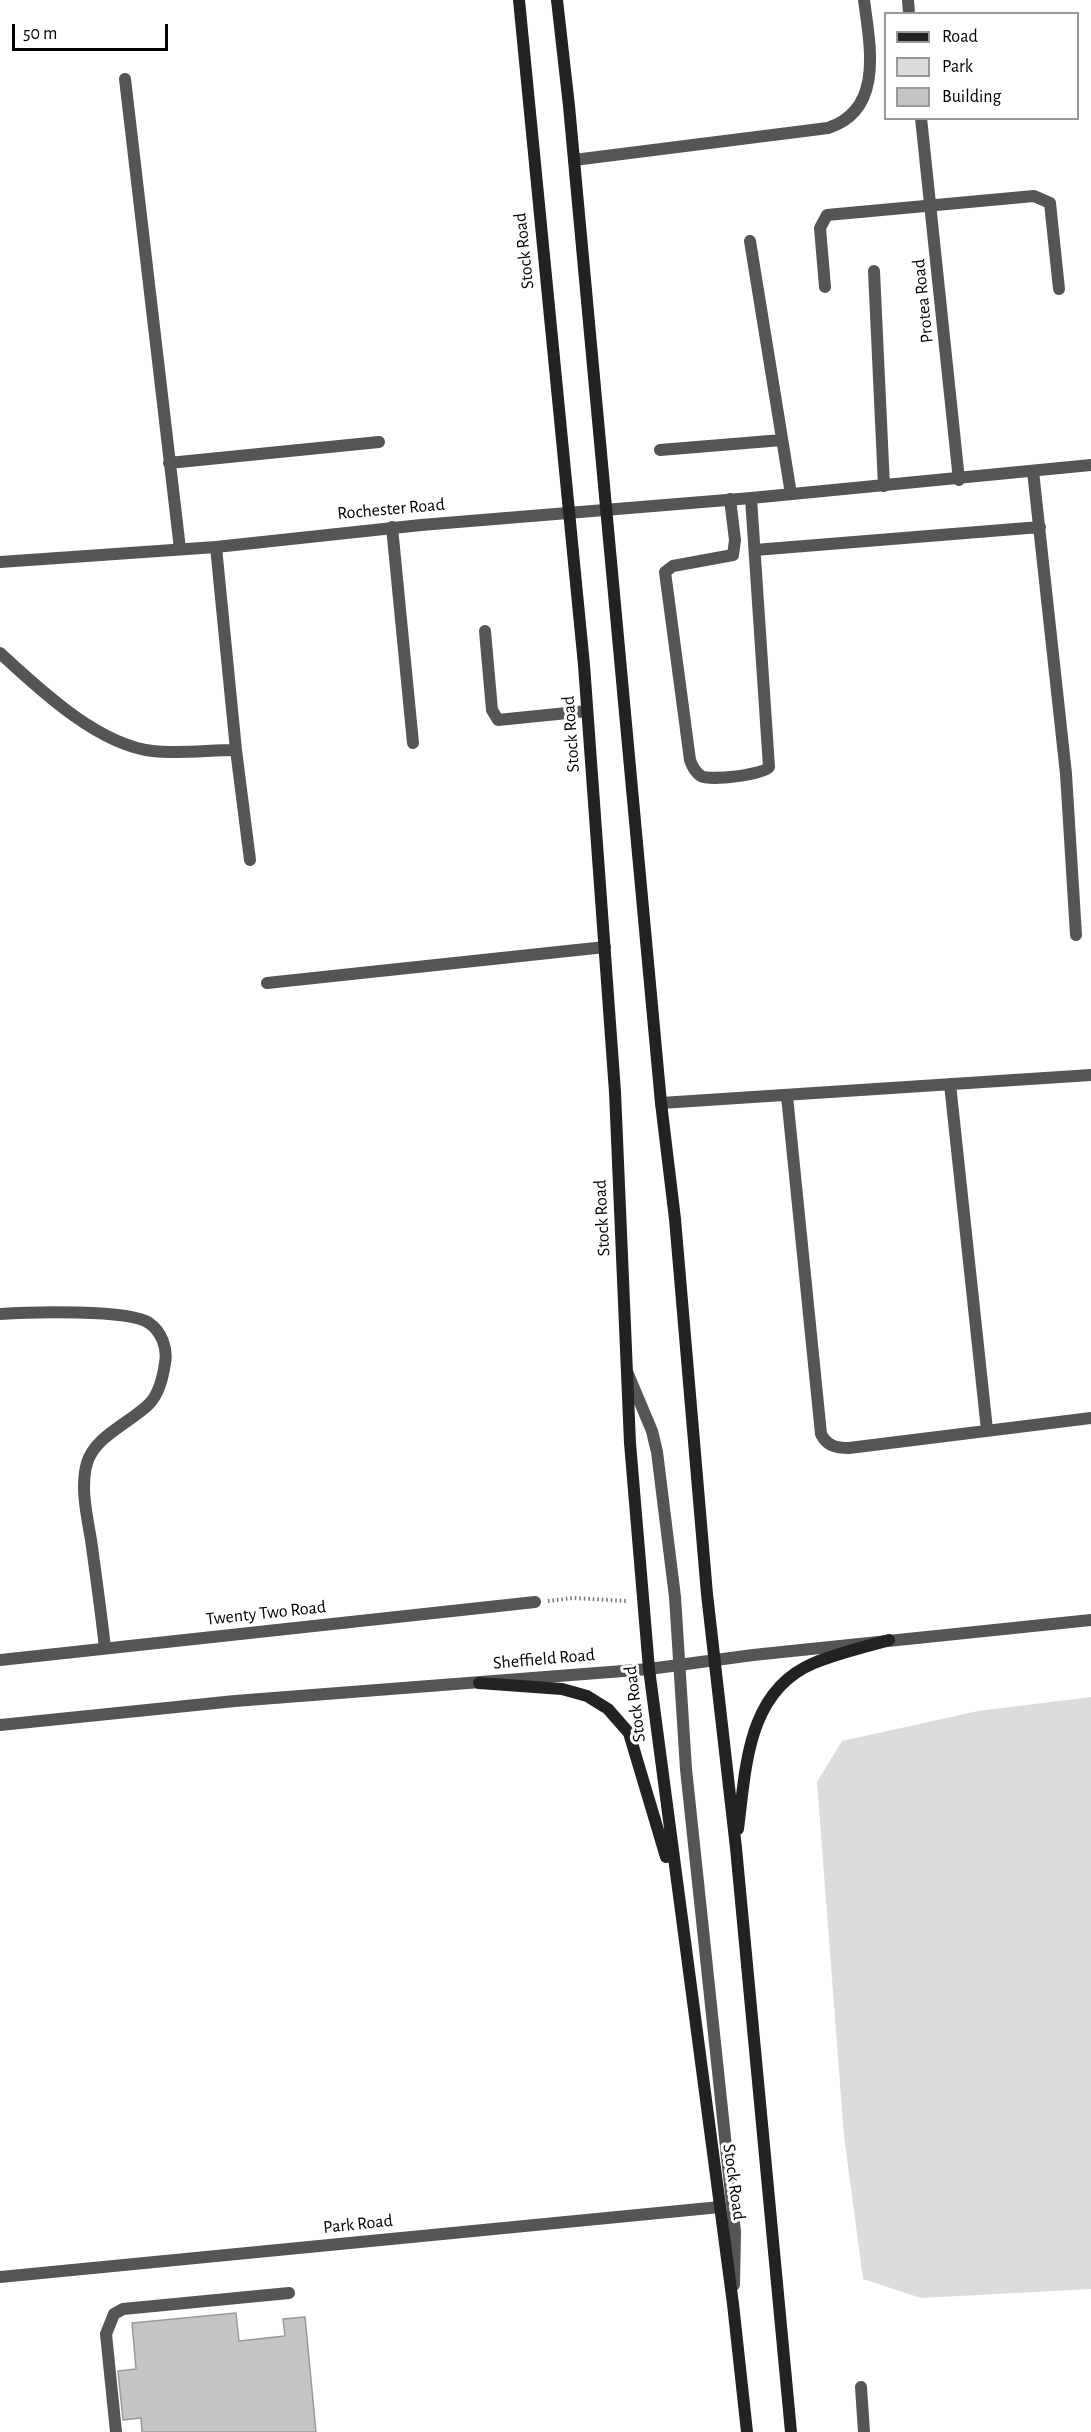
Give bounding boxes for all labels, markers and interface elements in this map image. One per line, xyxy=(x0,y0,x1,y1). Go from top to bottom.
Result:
scale bar xyxy=(15,12,171,50)
legend xyxy=(884,12,1079,120)
text: 50 m xyxy=(23,25,57,43)
text: Road xyxy=(942,28,978,46)
text: Park xyxy=(942,58,973,76)
text: Building xyxy=(942,88,1001,106)
street label: Stock Road xyxy=(509,212,539,290)
street label: Protea Road xyxy=(908,258,938,344)
street label: Rochester Road xyxy=(336,494,446,524)
street label: Stock Road xyxy=(558,695,584,773)
street label: Stock Road xyxy=(589,1179,615,1257)
street label: Twenty Two Road xyxy=(205,1596,327,1630)
street label: Sheffield Road xyxy=(492,1644,596,1674)
street label: Stock Road xyxy=(620,1665,650,1743)
street label: Stock Road xyxy=(718,2143,750,2221)
street label: Park Road xyxy=(322,2210,394,2238)

